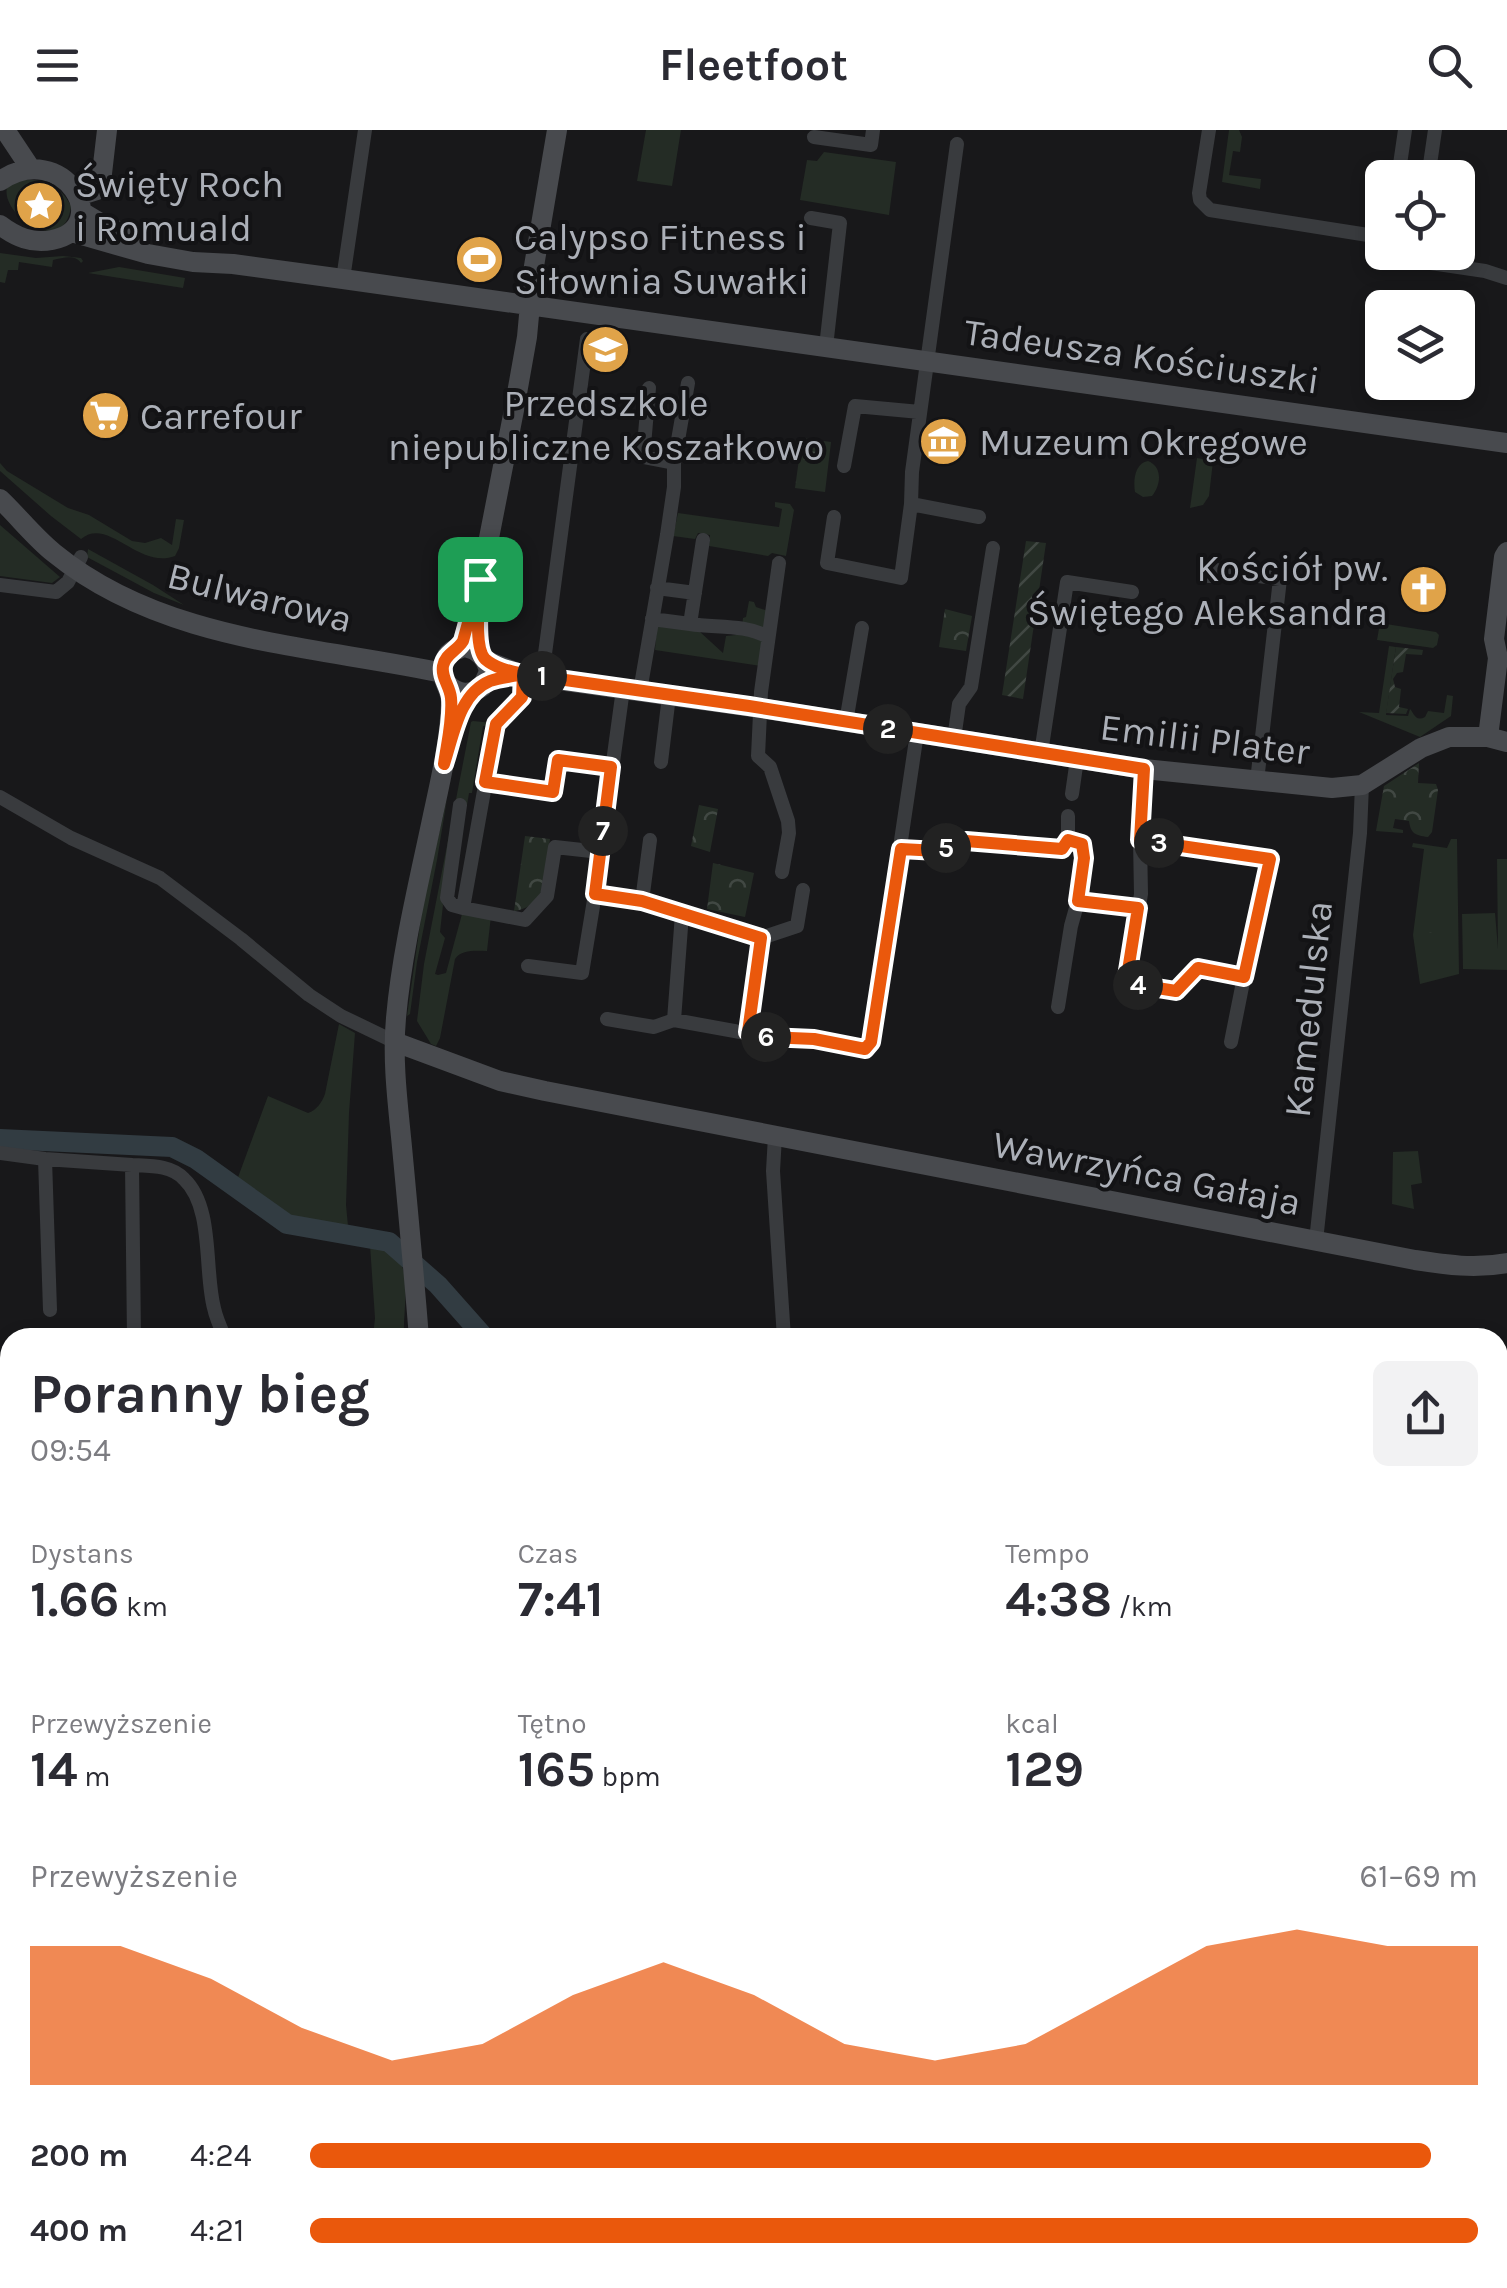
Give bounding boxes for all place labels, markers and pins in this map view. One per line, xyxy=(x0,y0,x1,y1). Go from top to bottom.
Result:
place label: Święty Roch i Romuald xyxy=(75,162,284,251)
place icon: Święty Roch i Romuald xyxy=(14,180,66,232)
place label: Calypso Fitness i Siłownia Suwałki xyxy=(514,215,809,304)
sports icon: Calypso Fitness i Siłownia Suwałki xyxy=(453,233,505,285)
school or university icon: Przedszkole niepubliczne Koszałkowo xyxy=(580,323,632,375)
place label: Przedszkole niepubliczne Koszałkowo xyxy=(388,381,824,470)
supermarket icon: Carrefour xyxy=(79,390,131,442)
place label: Carrefour xyxy=(140,394,302,439)
museum icon: Muzeum Okręgowe xyxy=(918,416,970,468)
place label: Muzeum Okręgowe xyxy=(979,420,1308,465)
pin xyxy=(438,537,523,622)
place label: Kościół pw. Świętego Aleksandra xyxy=(1027,546,1388,635)
church icon: Kościół pw. Świętego Aleksandra xyxy=(1397,564,1449,616)
pin: 1 xyxy=(517,651,567,701)
pin: 2 xyxy=(863,704,913,754)
pin: 7 xyxy=(578,806,628,856)
pin: 3 xyxy=(1134,818,1184,868)
pin: 5 xyxy=(921,823,971,873)
pin: 4 xyxy=(1113,960,1163,1010)
pin: 6 xyxy=(741,1012,791,1062)

